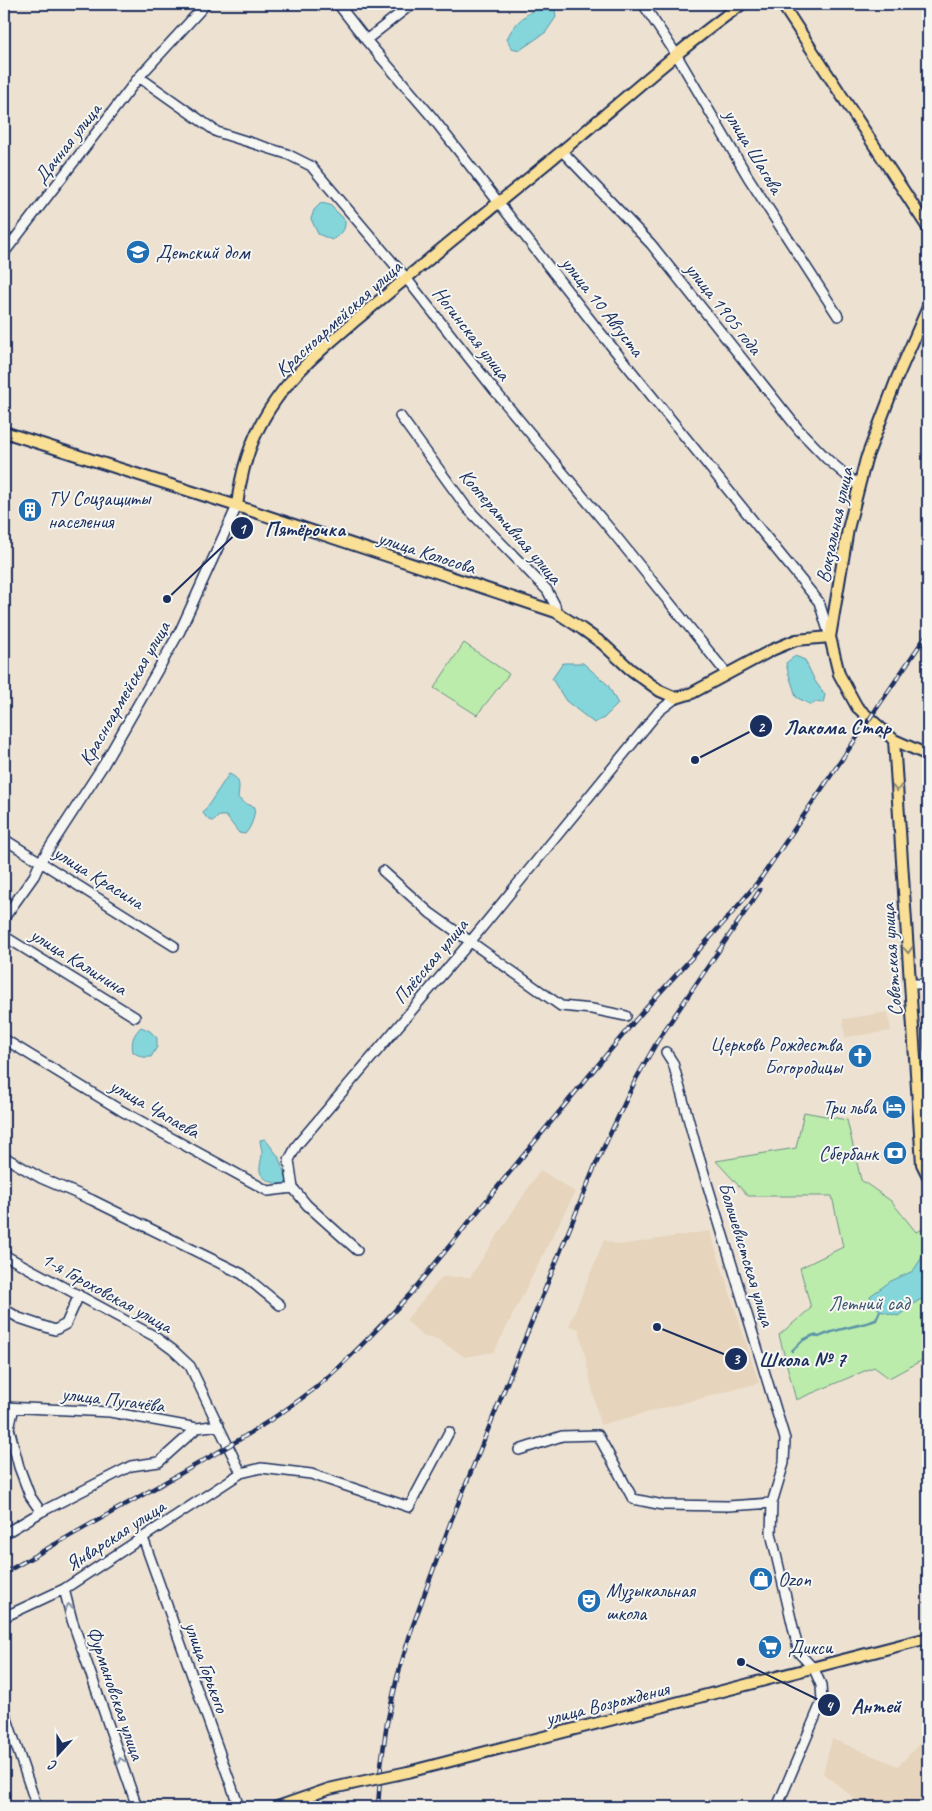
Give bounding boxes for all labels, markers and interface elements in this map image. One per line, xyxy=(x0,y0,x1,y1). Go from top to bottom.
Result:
street label: Дачная улица xyxy=(28,97,108,189)
street label: улица Шагова xyxy=(718,103,790,200)
school or university icon: Детский дом xyxy=(125,239,151,265)
place label: Детский дом xyxy=(156,240,251,265)
street label: улица 10 Августа xyxy=(555,250,651,363)
street label: Красноармейская улица xyxy=(270,253,408,382)
street label: улица 1905 года xyxy=(679,256,769,361)
street label: Ногинская улица xyxy=(427,281,517,386)
street label: Кооперативная улица xyxy=(454,463,568,590)
street label: Вокзальная улица xyxy=(810,464,859,585)
place label: ТУ Соцзащиты населения xyxy=(48,486,152,534)
building icon: ТУ Соцзащиты населения xyxy=(17,497,43,523)
callout: Пятёрочка xyxy=(230,510,355,546)
text: Пятёрочка xyxy=(265,516,347,542)
text: 1 xyxy=(239,520,248,539)
street label: улица Колосова xyxy=(374,525,480,580)
street label: Красноармейская улица xyxy=(73,615,177,770)
callout: Лакома Стар xyxy=(748,708,900,744)
text: Лакома Стар xyxy=(783,714,893,740)
text: 2 xyxy=(758,718,766,737)
one-way arrow xyxy=(892,785,903,793)
street label: улица Красина xyxy=(48,839,150,916)
street label: Советская улица xyxy=(875,902,908,1017)
street label: Плёсская улица xyxy=(387,912,475,1009)
street label: улица Калинина xyxy=(25,921,133,1002)
one-way arrow xyxy=(903,947,914,955)
place label: Церковь Рождества Богородицы xyxy=(710,1032,844,1080)
church icon: Церковь Рождества Богородицы xyxy=(847,1043,873,1069)
street label: улица Чапаева xyxy=(105,1072,205,1145)
hotel icon: Три льва xyxy=(881,1094,907,1120)
place label: Три льва xyxy=(823,1095,878,1120)
bank icon: Сбербанк xyxy=(882,1140,908,1166)
place label: Сбербанк xyxy=(819,1141,880,1166)
street label: Большевистская улица xyxy=(713,1179,781,1331)
street label: 1-я Гороховская улица xyxy=(37,1246,178,1340)
park label: Летний сад xyxy=(829,1291,911,1316)
callout: Школа № 7 xyxy=(724,1341,856,1377)
text: Школа № 7 xyxy=(759,1346,848,1372)
text: 3 xyxy=(733,1350,741,1369)
street label: улица Пугачёва xyxy=(59,1381,167,1418)
street label: Январская улица xyxy=(61,1493,171,1577)
shop icon: Ozon xyxy=(748,1566,774,1592)
place label: Ozon xyxy=(778,1567,812,1592)
place label: Музыкальная школа xyxy=(606,1578,697,1626)
theatre icon: Музыкальная школа xyxy=(576,1588,602,1614)
one-way arrow xyxy=(64,1603,75,1612)
street label: улица Горького xyxy=(178,1617,235,1717)
street label: Фурмановская улица xyxy=(81,1623,151,1765)
supermarket icon: Дикси xyxy=(757,1634,783,1660)
place label: Дикси xyxy=(788,1635,834,1660)
street label: улица Возрождения xyxy=(542,1676,673,1731)
callout: Антей xyxy=(816,1687,911,1723)
text: Антей xyxy=(851,1693,903,1719)
text: 4 xyxy=(826,1697,835,1716)
north arrow xyxy=(32,1728,82,1778)
text: С xyxy=(45,1756,60,1775)
one-way arrow xyxy=(117,1757,127,1766)

